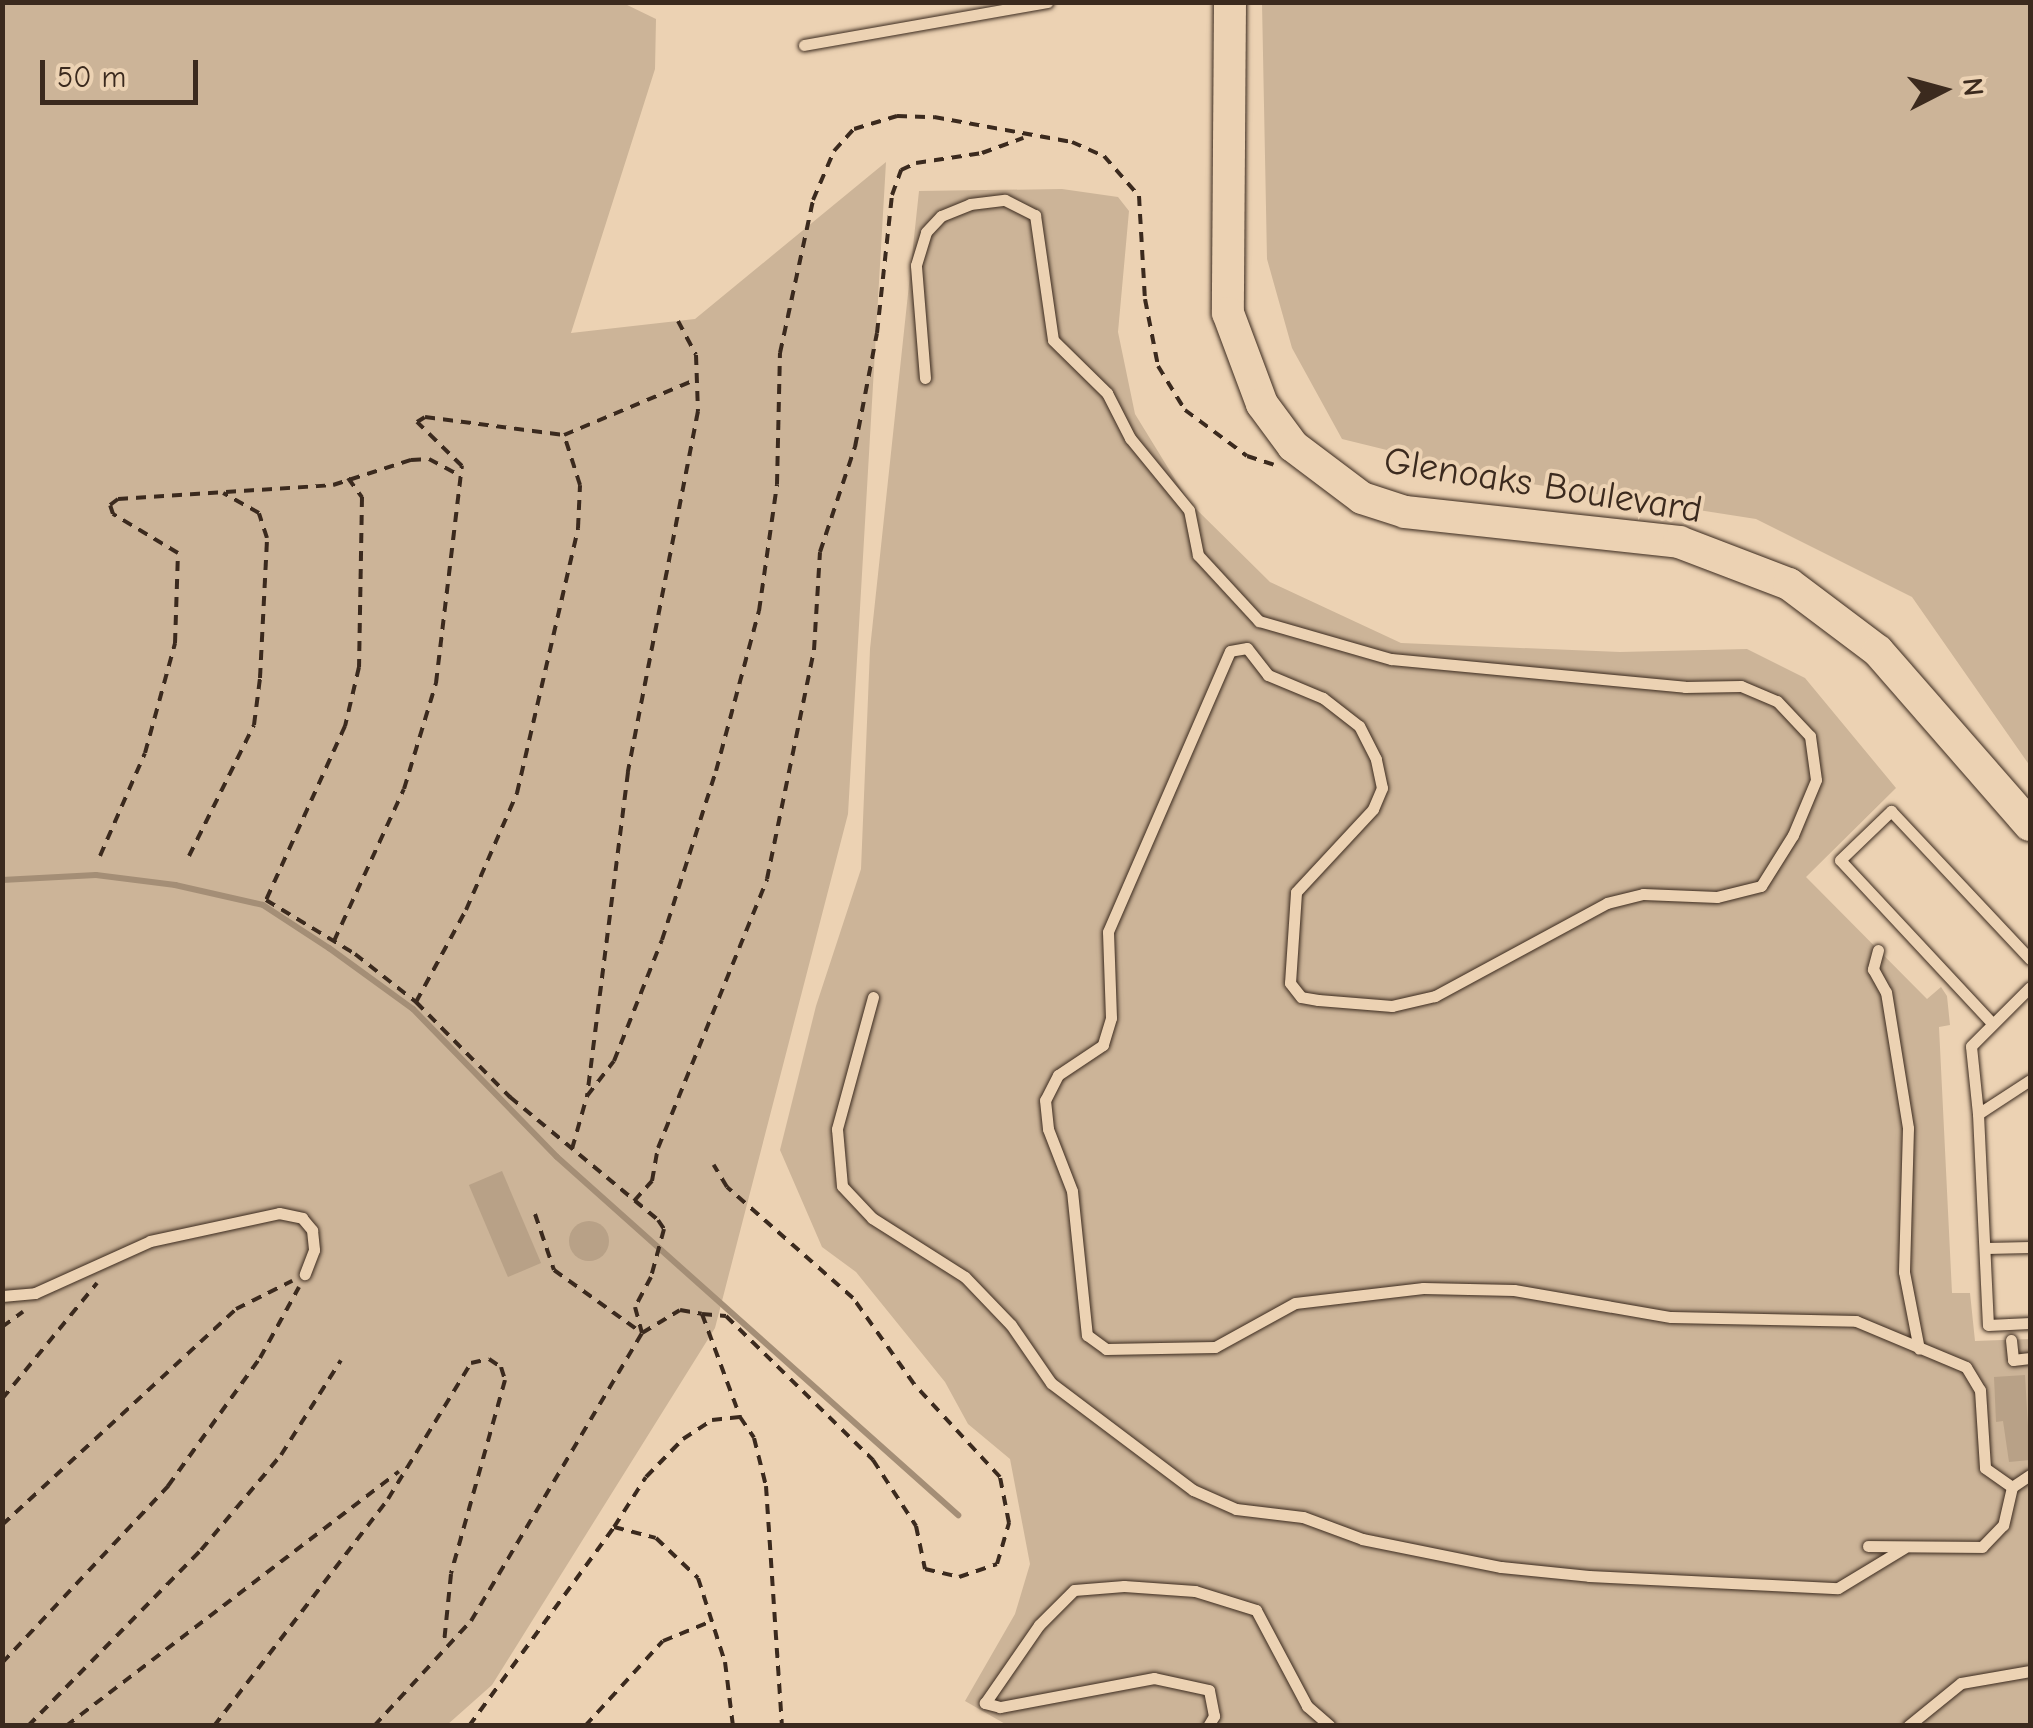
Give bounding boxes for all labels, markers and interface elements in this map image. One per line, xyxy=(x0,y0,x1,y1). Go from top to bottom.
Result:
scale bar xyxy=(45,40,202,102)
north arrow xyxy=(1893,40,1993,140)
text: 50 m xyxy=(57,60,126,95)
text: N xyxy=(1956,76,1990,98)
street label: Glenoaks Boulevard xyxy=(1381,438,1705,534)

